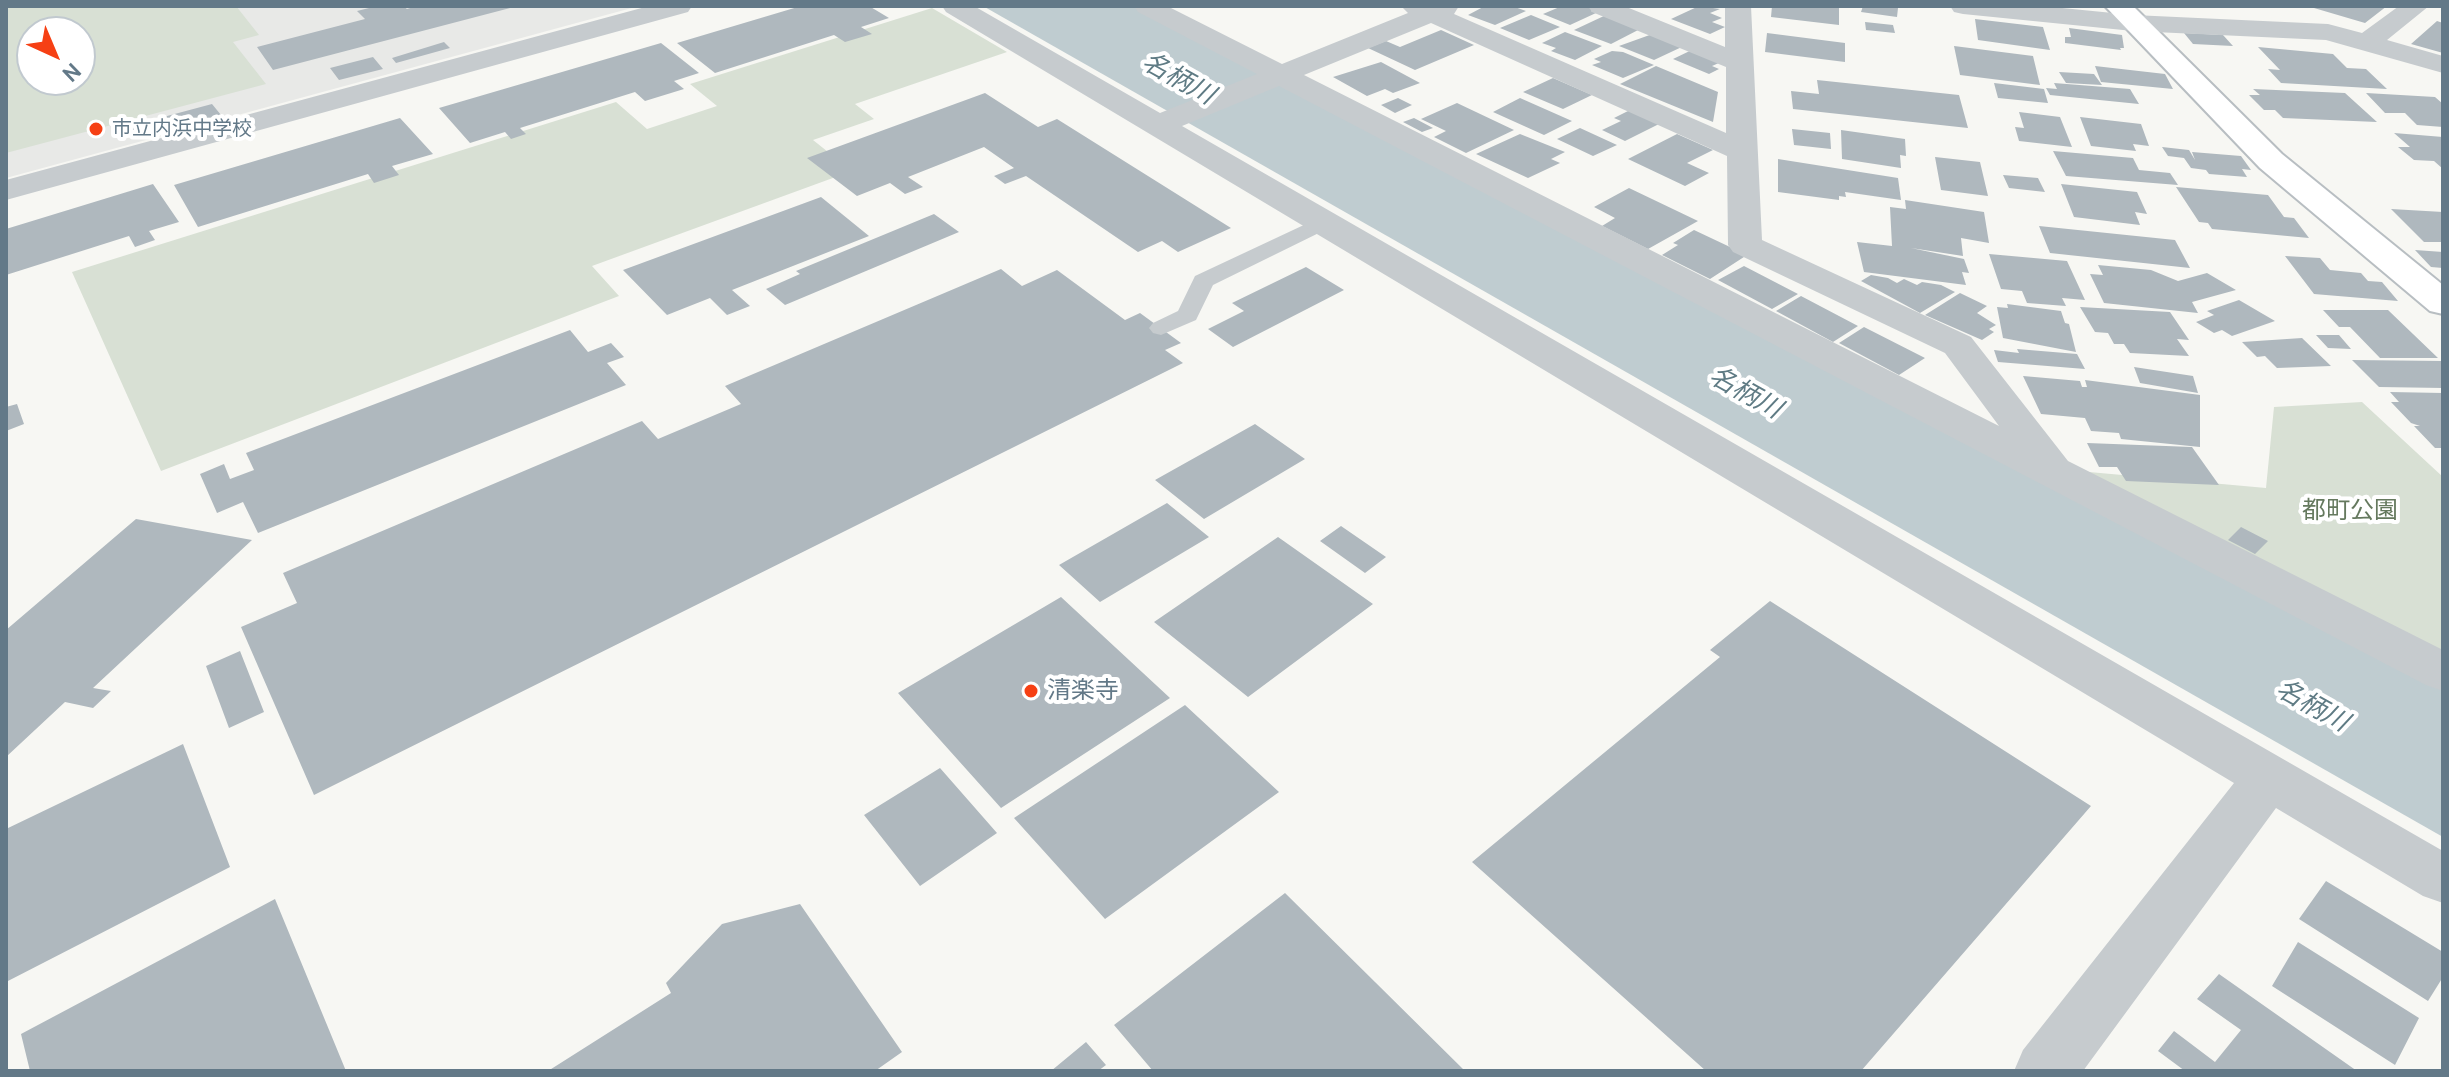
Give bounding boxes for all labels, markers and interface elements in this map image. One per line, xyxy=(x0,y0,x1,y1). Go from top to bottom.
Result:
north arrow xyxy=(16,16,96,96)
water label: 名柄川 xyxy=(1136,46,1220,112)
text: N xyxy=(57,57,87,87)
place label: 市立内浜中学校 xyxy=(112,117,252,141)
marker: 市立内浜中学校 xyxy=(87,120,105,138)
water label: 名柄川 xyxy=(1703,360,1787,426)
park label: 都町公園 xyxy=(2302,497,2398,525)
water label: 名柄川 xyxy=(2270,673,2354,739)
place label: 清楽寺 xyxy=(1047,677,1119,705)
marker: 清楽寺 xyxy=(1022,682,1040,700)

